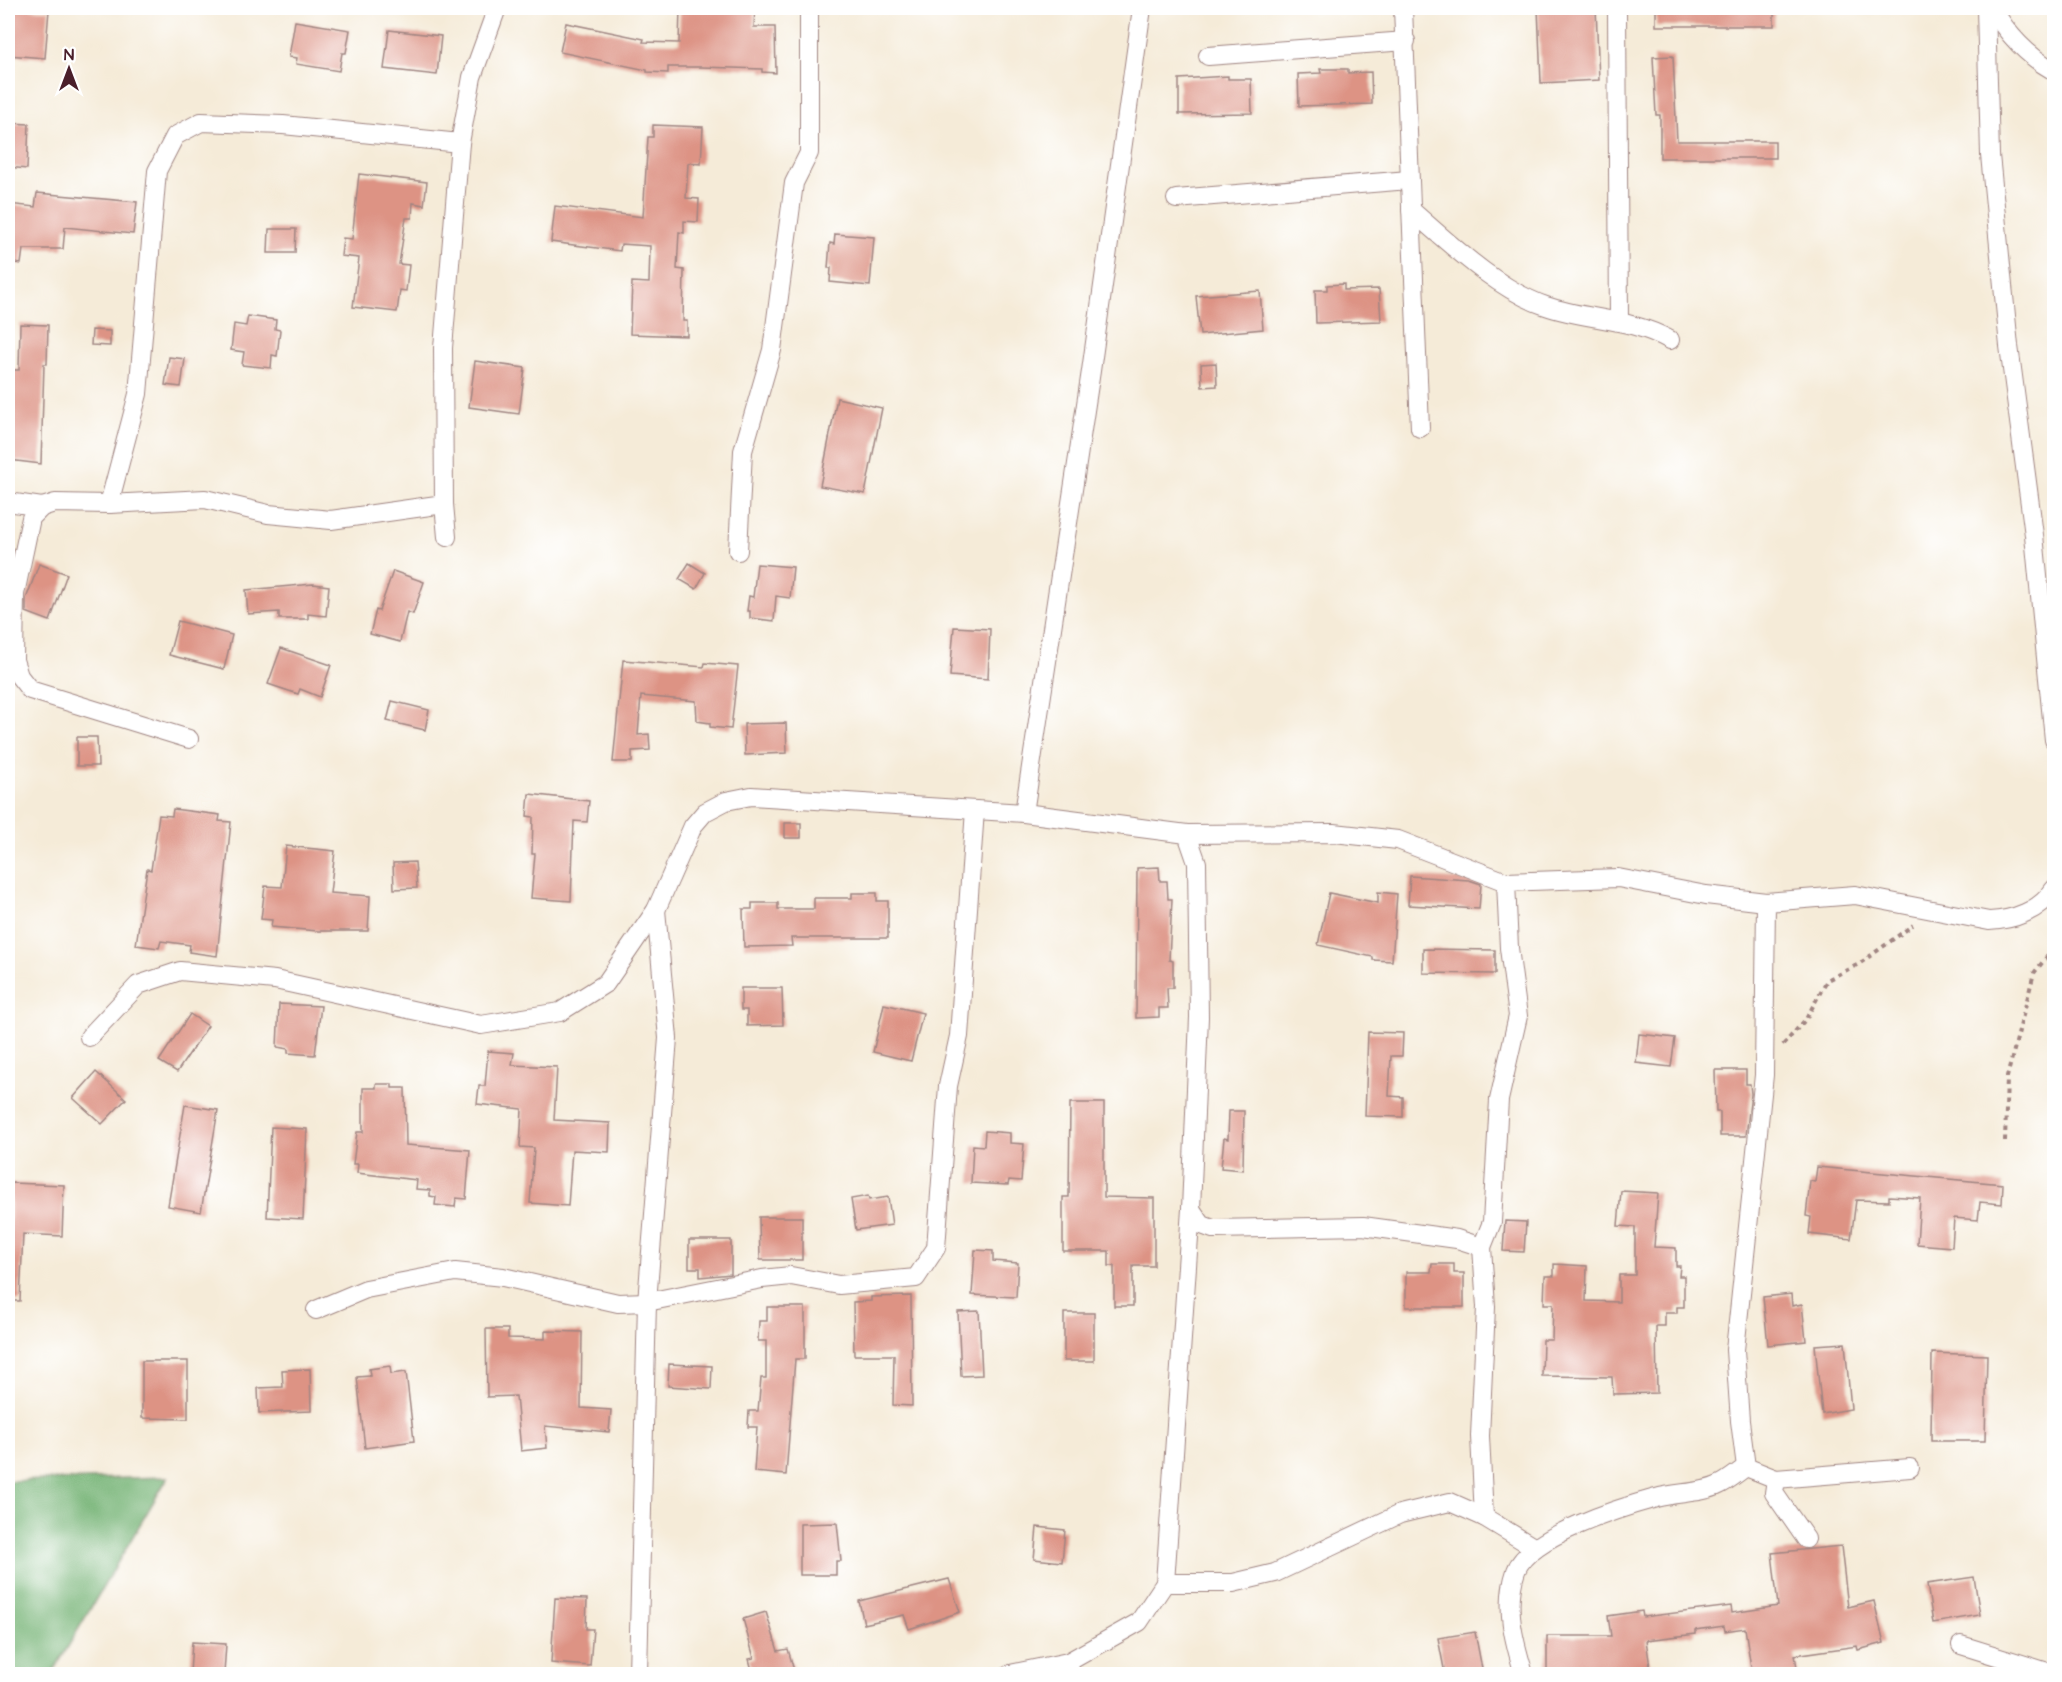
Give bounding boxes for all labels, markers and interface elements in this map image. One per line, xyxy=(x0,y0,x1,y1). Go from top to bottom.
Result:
north arrow xyxy=(39,39,99,99)
text: N xyxy=(64,44,74,66)

